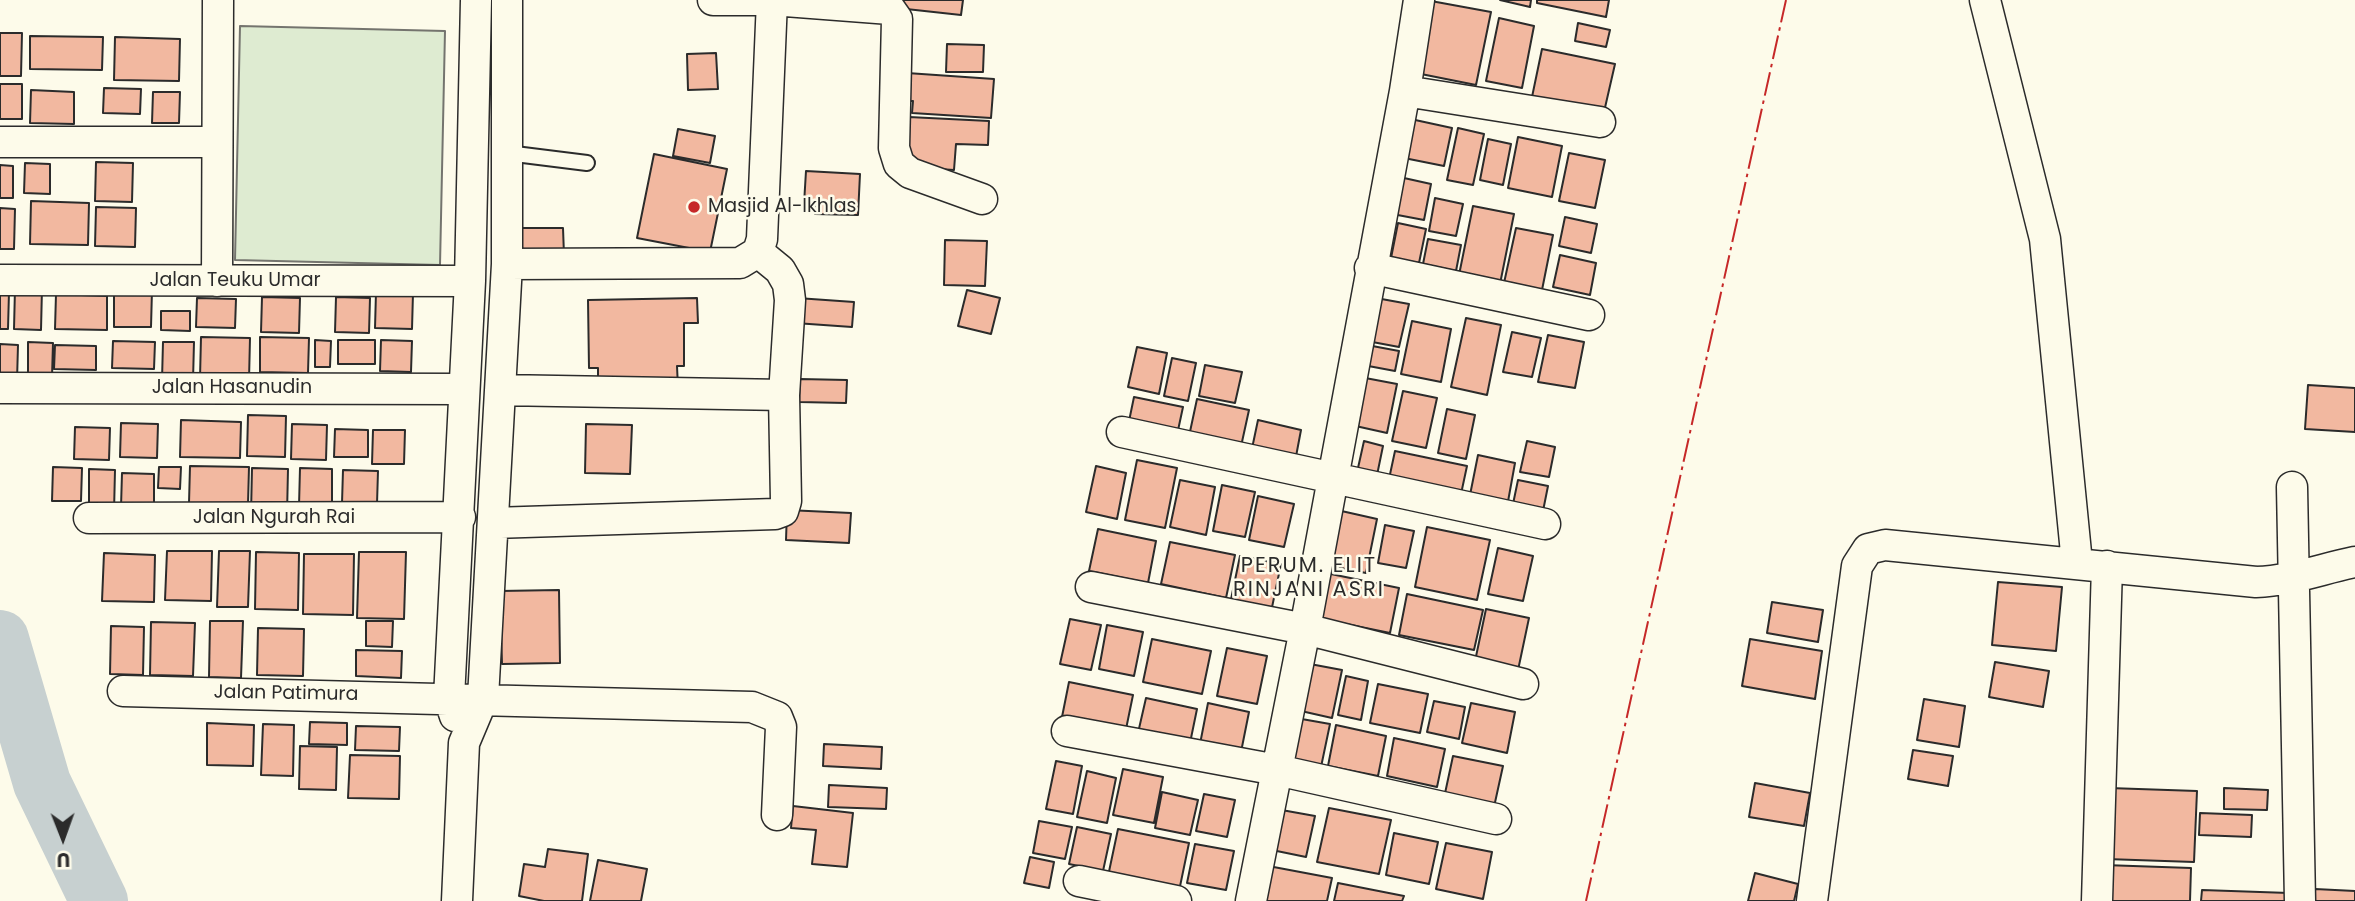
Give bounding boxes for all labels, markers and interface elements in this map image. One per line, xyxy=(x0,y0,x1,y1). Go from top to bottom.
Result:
place label: Masjid Al-Ikhlas xyxy=(708,196,856,218)
marker: Masjid Al-Ikhlas xyxy=(686,199,702,215)
street label: Jalan Teuku Umar xyxy=(149,270,321,292)
street label: Jalan Hasanudin xyxy=(152,377,312,399)
street label: Jalan Ngurah Rai xyxy=(193,507,355,529)
district label: PERUM. ELIT RINJANI ASRI xyxy=(1235,554,1383,604)
street label: Jalan Patimura xyxy=(213,681,359,707)
north arrow xyxy=(28,803,98,873)
text: U xyxy=(56,846,70,873)

